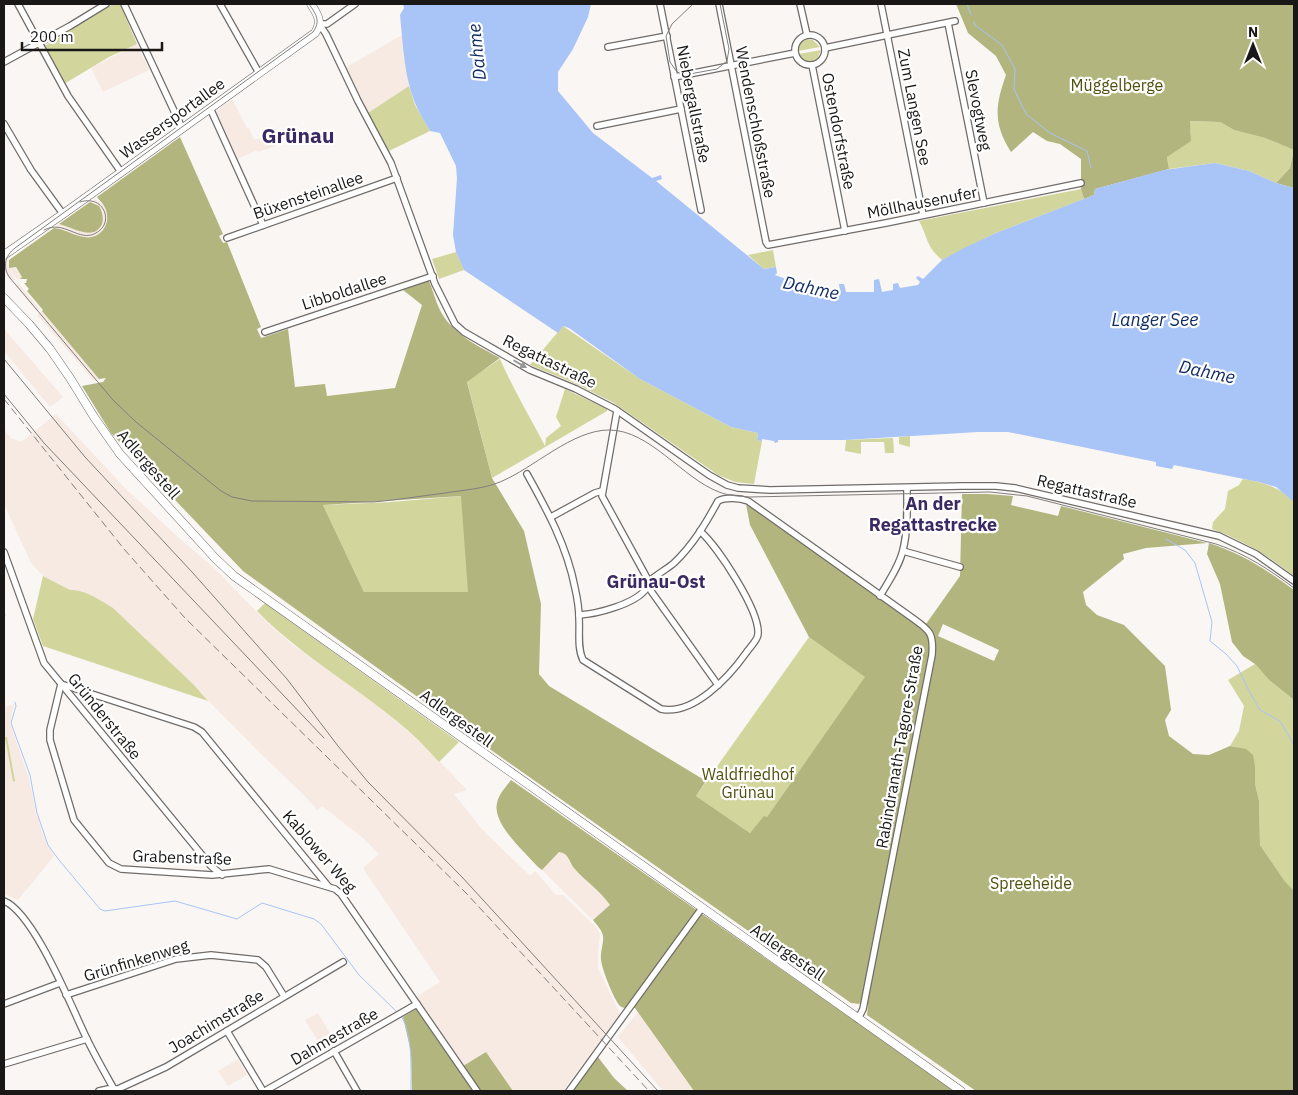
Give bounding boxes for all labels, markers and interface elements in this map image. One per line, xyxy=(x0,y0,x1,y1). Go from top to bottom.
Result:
scale bar xyxy=(22,20,162,52)
north arrow xyxy=(1228,20,1278,70)
water label: Dahme xyxy=(462,23,491,82)
text: N xyxy=(1248,23,1258,41)
text: 200 m xyxy=(30,27,74,46)
street label: Niebergallstraße xyxy=(673,43,715,165)
street label: Wendenschloßstraße xyxy=(731,44,781,200)
street label: Zum Langen See xyxy=(894,47,936,167)
street label: Slevogtweg xyxy=(961,68,997,153)
street label: Ostendorfstraße xyxy=(818,71,860,191)
street label: Wassersportallee xyxy=(116,73,229,163)
park label: Müggelberge xyxy=(1071,75,1164,95)
district label: Grünau xyxy=(261,121,335,149)
street label: Büxensteinallee xyxy=(250,167,366,223)
street label: Möllhausenufer xyxy=(865,181,979,222)
street label: Libboldallee xyxy=(299,268,389,314)
water label: Dahme xyxy=(781,270,841,305)
water label: Langer See xyxy=(1111,308,1199,331)
street label: Regattastraße xyxy=(500,330,600,392)
water label: Dahme xyxy=(1177,354,1237,389)
one-way arrow xyxy=(514,360,527,369)
street label: Adlergestell xyxy=(113,425,185,503)
street label: Regattastraße xyxy=(1035,470,1139,512)
district label: An der Regattastrecke xyxy=(869,492,997,536)
district label: Grünau-Ost xyxy=(607,570,706,593)
street label: Rabindranath-Tagore-Straße xyxy=(871,644,927,850)
street label: Gründerstraße xyxy=(64,669,146,764)
street label: Adlergestell xyxy=(416,685,498,751)
park label: Waldfriedhof Grünau xyxy=(702,764,794,802)
street label: Kablower Weg xyxy=(279,806,362,897)
street label: Grabenstraße xyxy=(132,845,232,869)
park label: Spreeheide xyxy=(990,873,1072,893)
street label: Adlergestell xyxy=(747,919,829,985)
street label: Grünfinkenweg xyxy=(81,934,191,985)
street label: Joachimstraße xyxy=(165,985,267,1057)
street label: Dahmestraße xyxy=(287,1003,382,1069)

